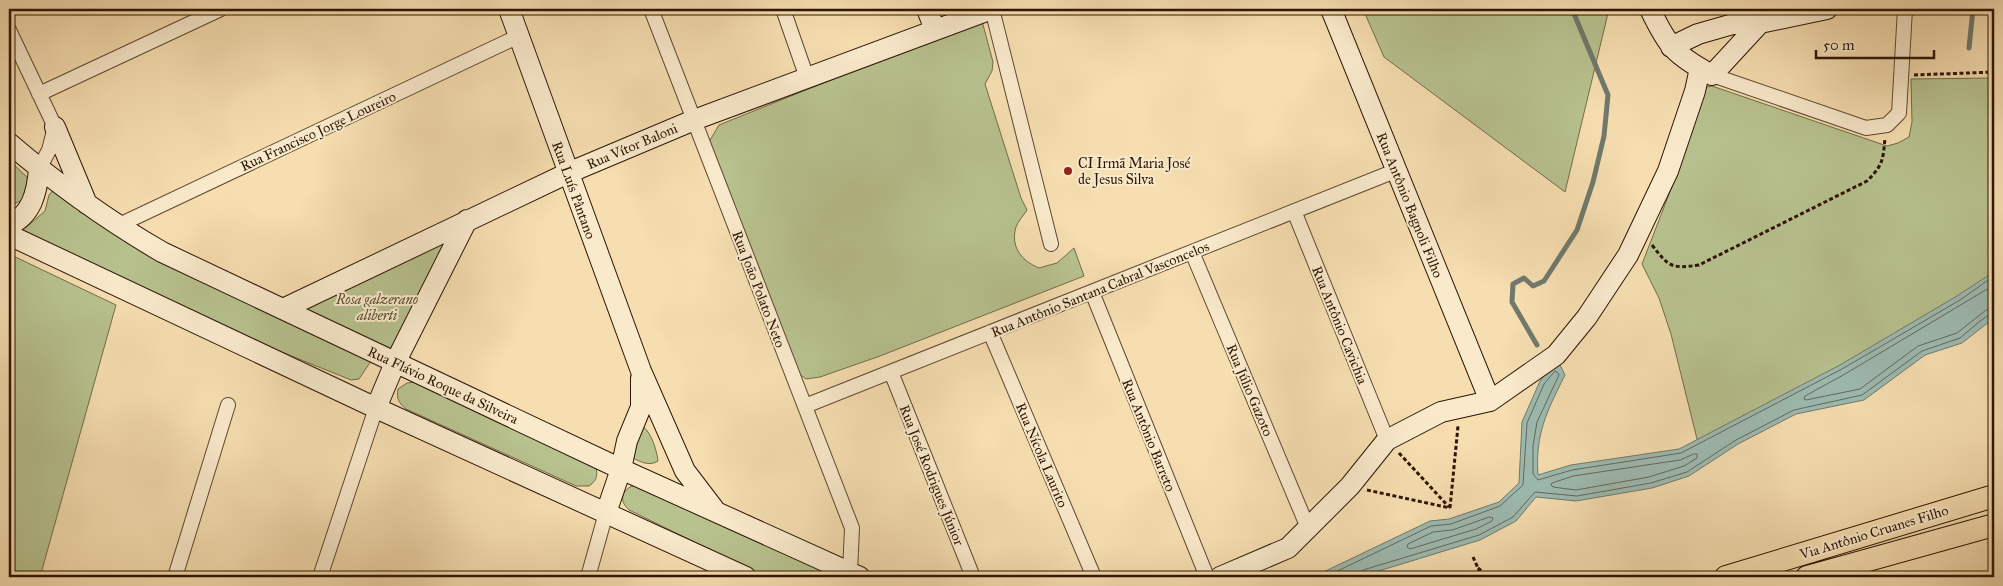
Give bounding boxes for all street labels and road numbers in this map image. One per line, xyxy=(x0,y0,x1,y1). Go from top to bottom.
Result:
street label: Rua Francisco Jorge Loureiro xyxy=(238,88,399,176)
street label: Rua Vítor Baloni xyxy=(584,120,680,173)
street label: Rua Antônio Bagnoli Filho xyxy=(1373,130,1447,280)
street label: Rua Luís Pântano xyxy=(548,139,599,241)
street label: Rua João Polato Neto xyxy=(727,228,789,350)
street label: Rua Antônio Santana Cabral Vasconcelos xyxy=(989,238,1212,341)
street label: Rua Antônio Cavichia xyxy=(1308,264,1371,387)
street label: Rua Júlio Gazoto xyxy=(1222,342,1277,439)
street label: Rua Flávio Roque da Silveira xyxy=(364,343,521,429)
street label: Rua Antônio Barreto xyxy=(1118,376,1179,494)
street label: Rua Nícola Laurito xyxy=(1012,400,1071,510)
street label: Rua José Rodrigues Júnior xyxy=(895,402,968,549)
street label: Via Antônio Cruanes Filho xyxy=(1797,502,1951,563)

